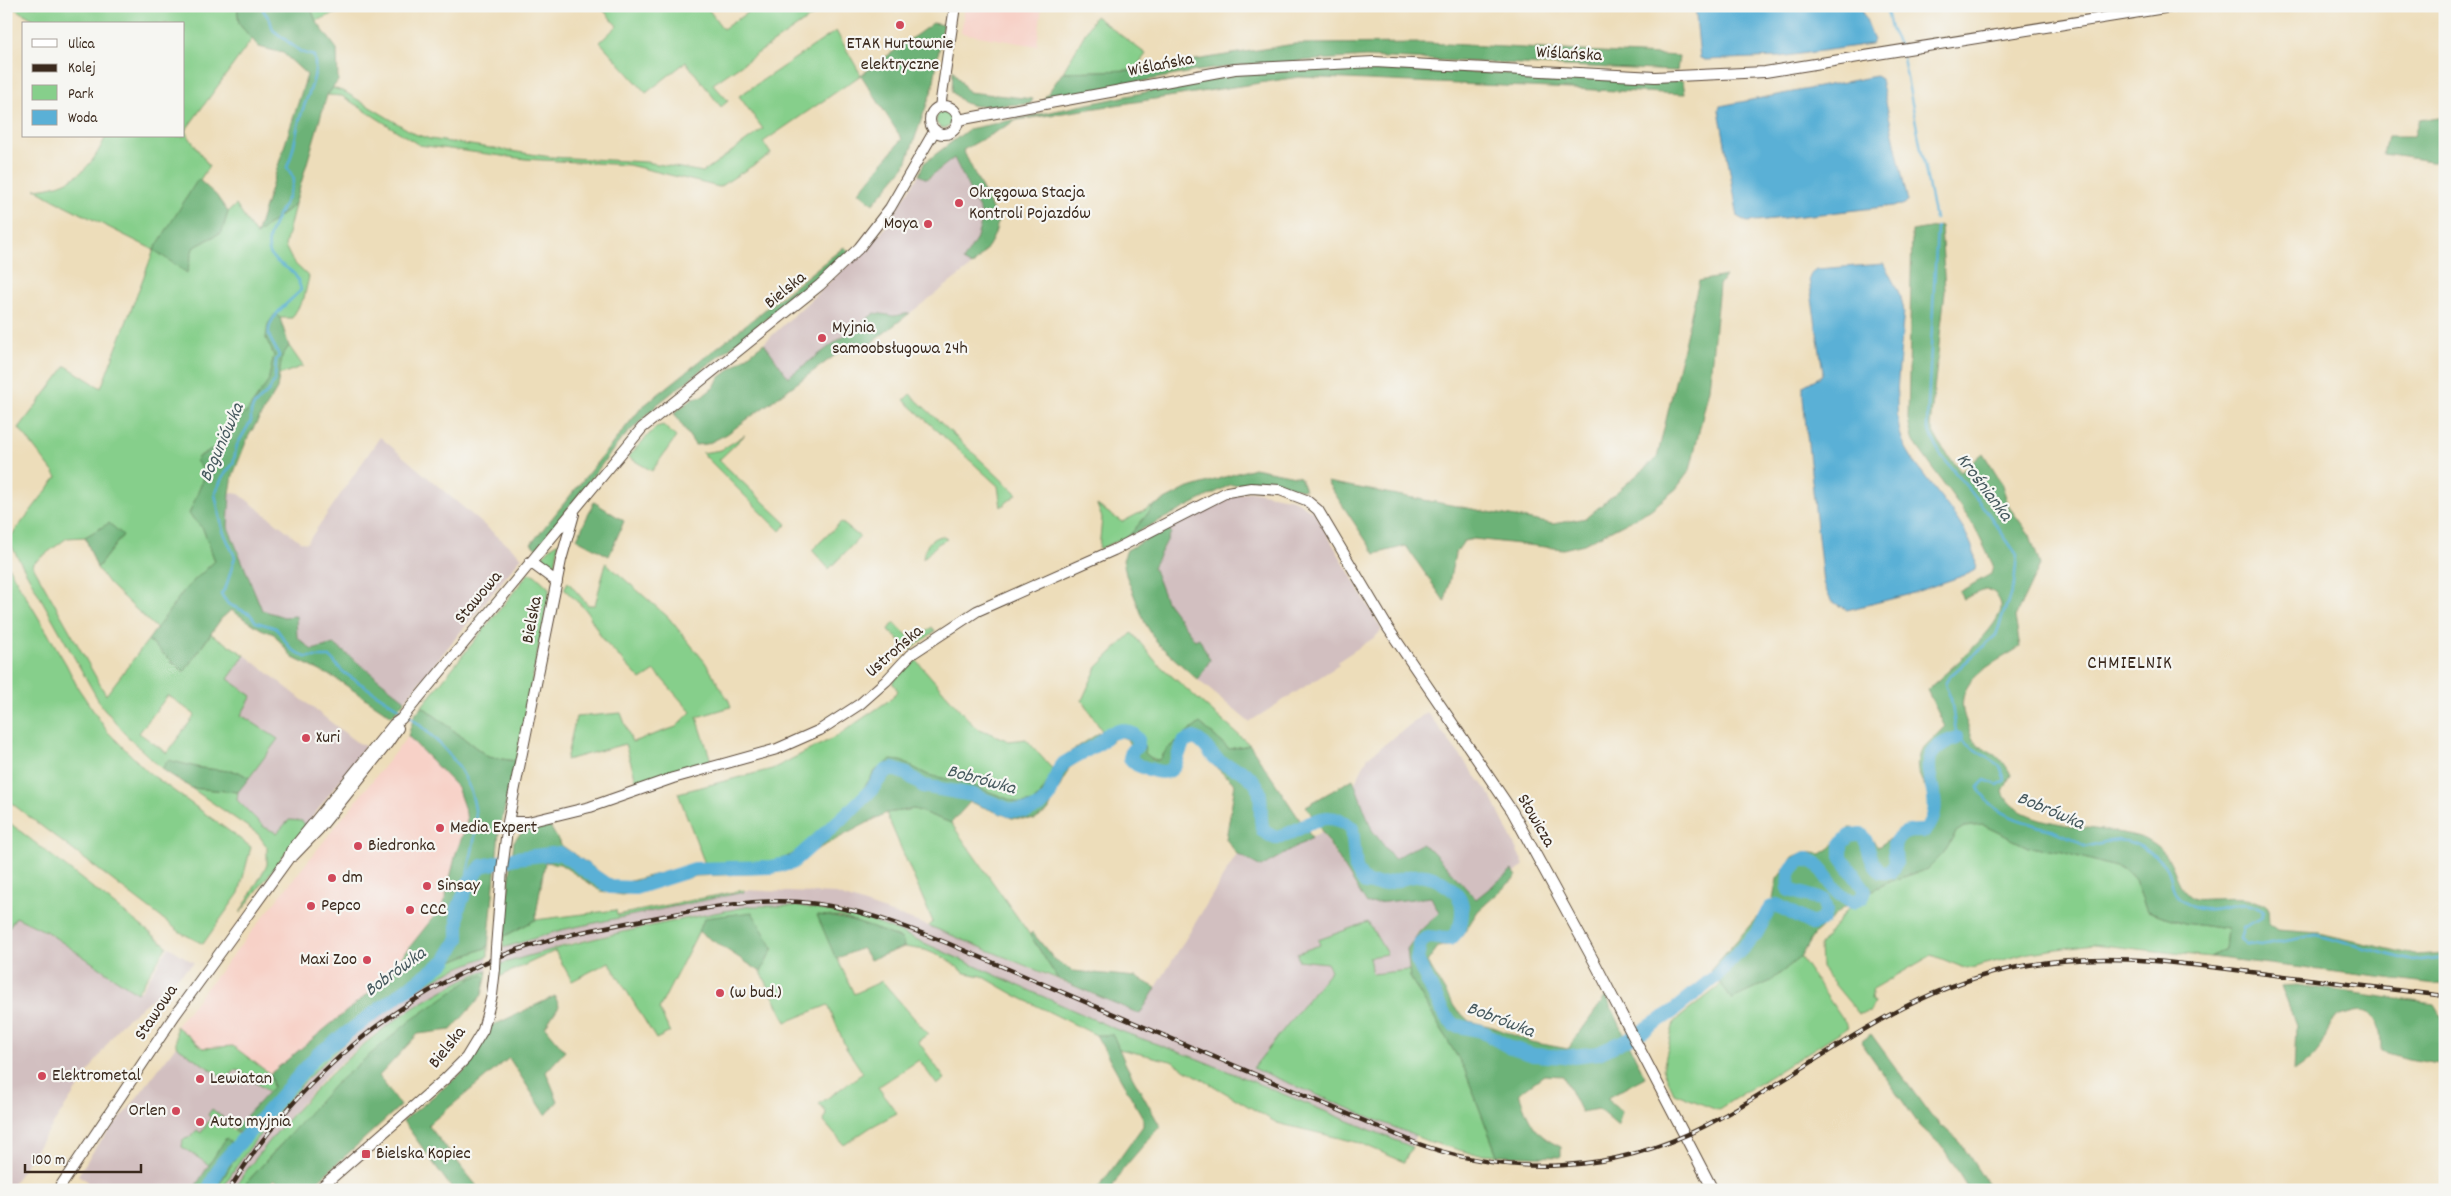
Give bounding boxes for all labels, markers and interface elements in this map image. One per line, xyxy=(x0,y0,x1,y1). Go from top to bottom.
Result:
marker: ETAK Hurtownie elektryczne xyxy=(894,19,906,31)
legend xyxy=(22,22,185,138)
place label: ETAK Hurtownie elektryczne xyxy=(846,32,954,78)
text: Ulica xyxy=(68,34,96,56)
street label: Wiślańska xyxy=(1535,41,1603,69)
street label: Wiślańska xyxy=(1126,47,1196,85)
text: Kolej xyxy=(68,58,96,80)
text: Park xyxy=(68,84,94,106)
text: Woda xyxy=(68,108,98,130)
place label: Okręgowa Stacja Kontroli Pojazdów xyxy=(969,181,1091,227)
marker: Okręgowa Stacja Kontroli Pojazdów xyxy=(953,197,965,209)
place label: Moya xyxy=(884,212,919,237)
marker: Moya xyxy=(922,218,934,230)
street label: Bielska xyxy=(760,266,813,316)
place label: Myjnia samoobsługowa 24h xyxy=(832,316,968,362)
marker: Myjnia samoobsługowa 24h xyxy=(816,332,828,344)
water label: Boguniówka xyxy=(194,398,253,487)
water label: Krośnianka xyxy=(1948,448,2018,529)
street label: Stawowa xyxy=(449,566,509,630)
street label: Bielska xyxy=(516,594,550,646)
street label: Ustrońska xyxy=(861,619,930,684)
district label: CHMIELNIK xyxy=(2087,651,2173,678)
place label: Xuri xyxy=(316,726,340,751)
marker: Xuri xyxy=(300,732,312,744)
water label: Bobrówka xyxy=(944,759,1019,803)
water label: Bobrówka xyxy=(2012,786,2089,839)
street label: Słowicza xyxy=(1510,790,1561,853)
place label: Media Expert xyxy=(450,816,538,841)
marker: Media Expert xyxy=(434,822,446,834)
place label: Biedronka xyxy=(368,834,436,859)
marker: Biedronka xyxy=(352,840,364,852)
place label: dm xyxy=(342,866,363,891)
marker: dm xyxy=(326,872,338,884)
place label: Sinsay xyxy=(437,874,481,899)
marker: Sinsay xyxy=(421,880,433,892)
place label: Pepco xyxy=(321,894,361,919)
place label: CCC xyxy=(420,898,447,923)
marker: Pepco xyxy=(305,900,317,912)
marker: CCC xyxy=(404,904,416,916)
water label: Bobrówka xyxy=(360,941,433,1005)
place label: Maxi Zoo xyxy=(300,948,357,973)
marker: Maxi Zoo xyxy=(361,954,373,966)
street label: Stawowa xyxy=(129,980,185,1046)
place label: (w bud.) xyxy=(730,981,782,1006)
marker: (w bud.) xyxy=(714,987,726,999)
water label: Bobrówka xyxy=(1462,996,1539,1047)
street label: Bielska xyxy=(423,1021,473,1074)
place label: Elektrometal xyxy=(52,1064,141,1089)
place label: Lewiatan xyxy=(210,1067,272,1092)
marker: Elektrometal xyxy=(36,1070,48,1082)
marker: Lewiatan xyxy=(194,1073,206,1085)
place label: Orlen xyxy=(128,1099,166,1124)
marker: Orlen xyxy=(170,1105,182,1117)
place label: Auto myjnia xyxy=(210,1110,291,1135)
marker: Auto myjnia xyxy=(194,1116,206,1128)
scale bar xyxy=(25,1141,141,1173)
place label: Bielska Kopiec xyxy=(376,1142,471,1167)
marker: Bielska Kopiec xyxy=(360,1148,372,1160)
text: 100 m xyxy=(32,1150,65,1172)

